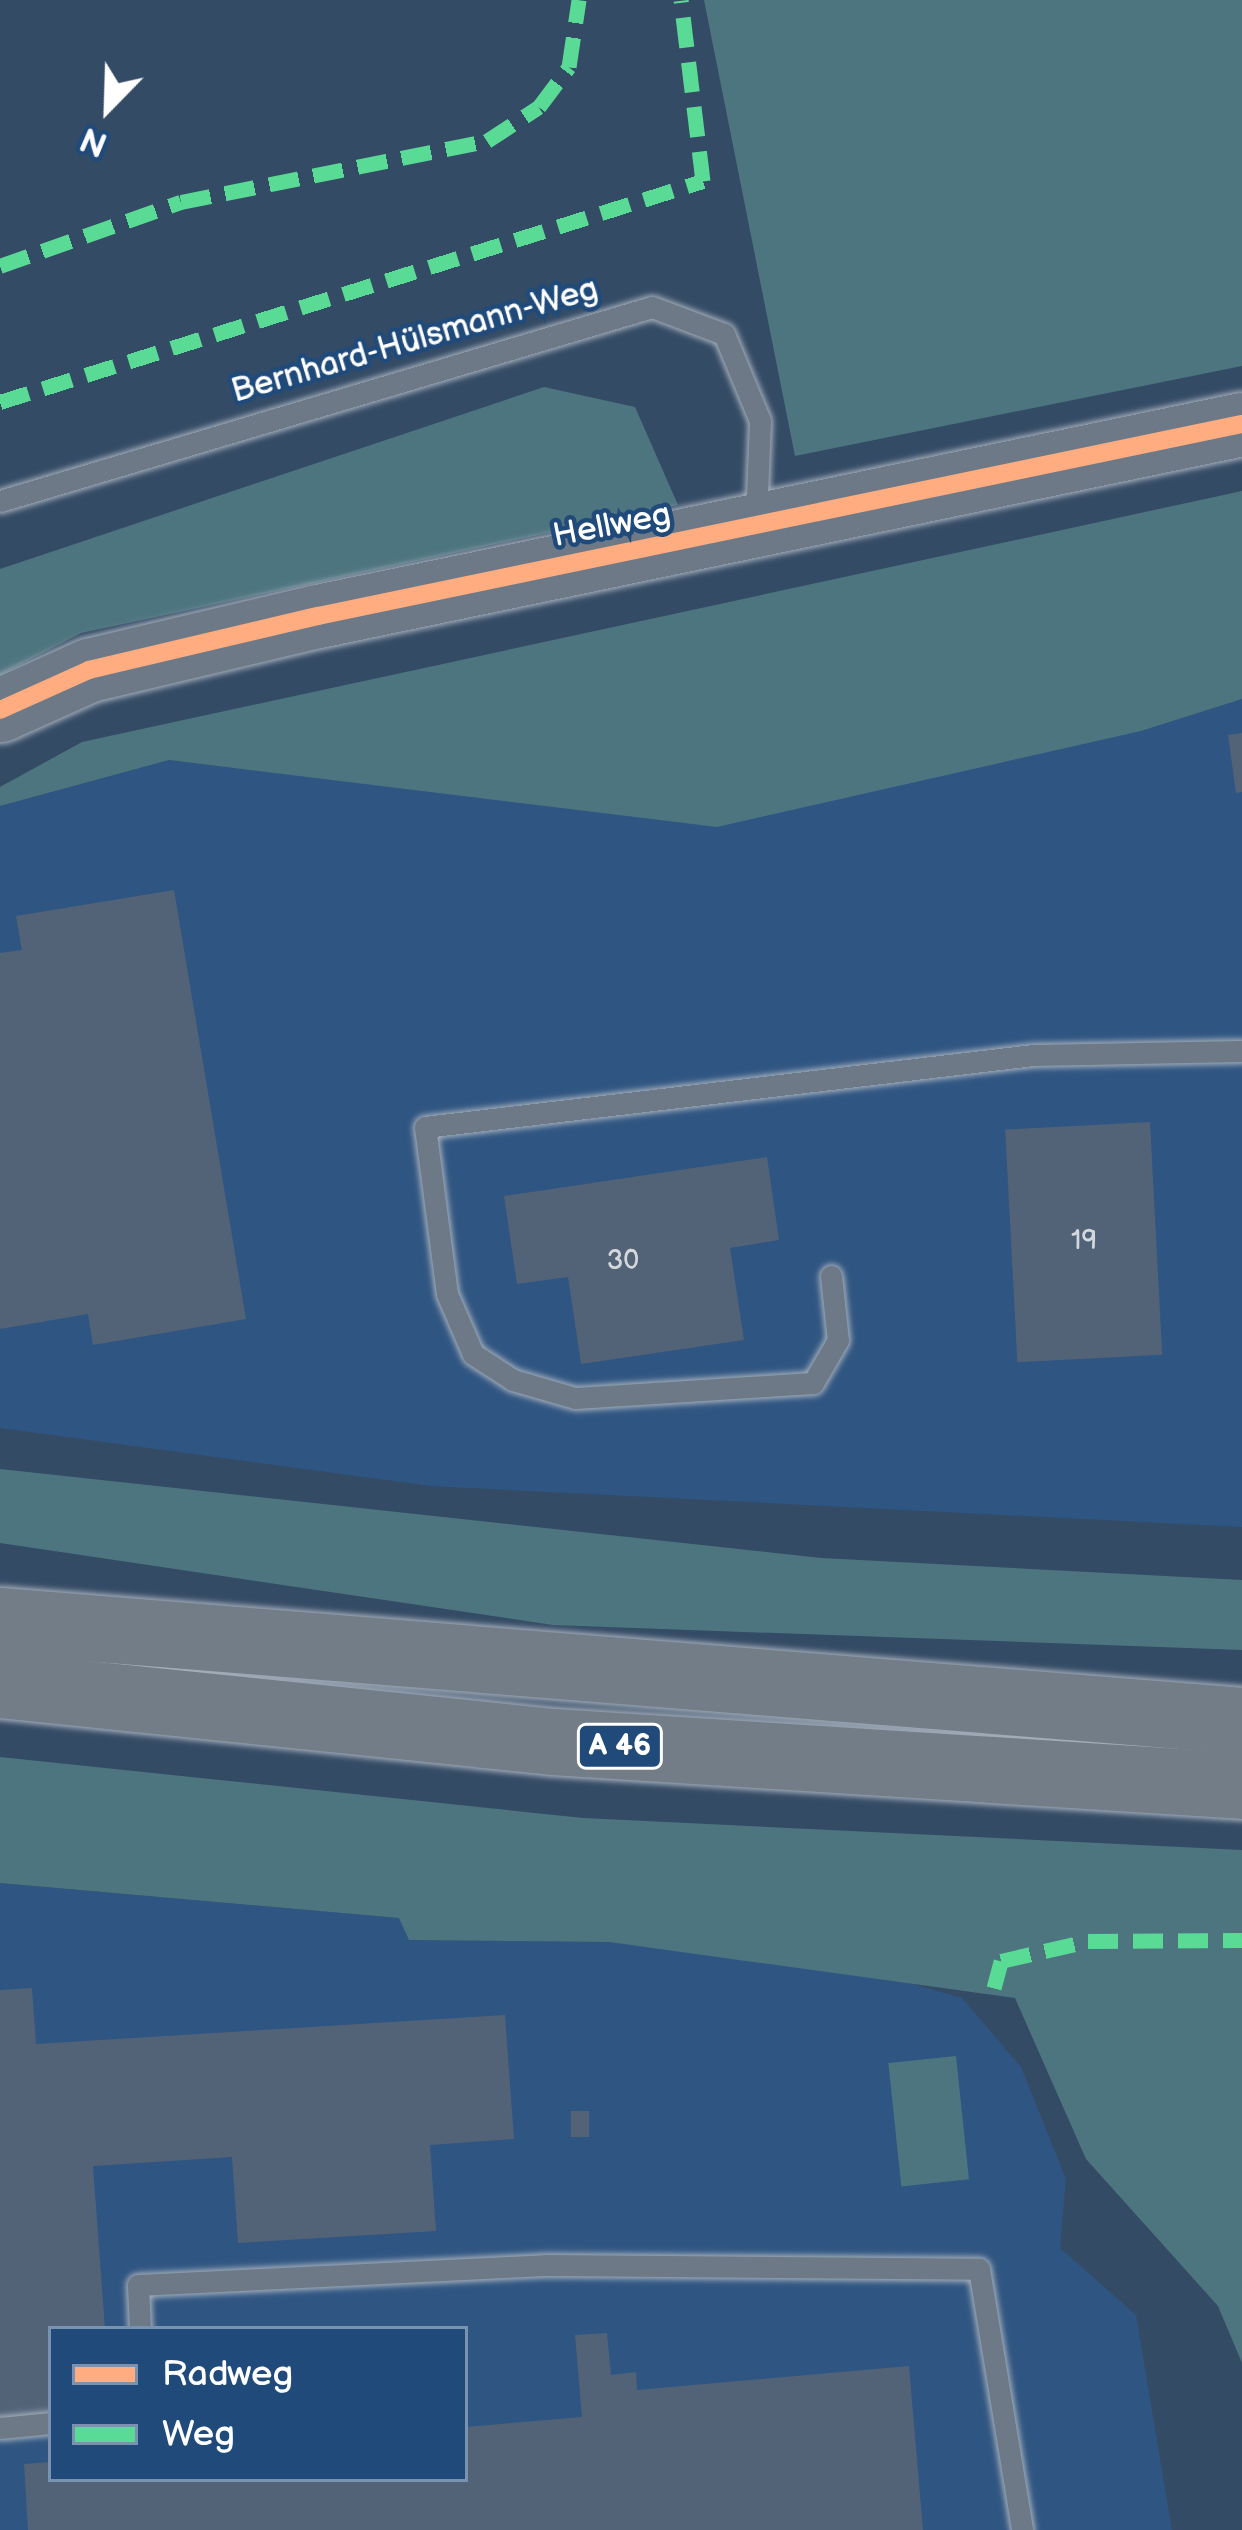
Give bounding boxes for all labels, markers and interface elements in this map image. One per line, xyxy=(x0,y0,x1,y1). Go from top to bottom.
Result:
north arrow xyxy=(48,48,168,168)
text: N xyxy=(75,118,113,164)
street label: Bernhard-Hülsmann-Weg xyxy=(227,270,603,412)
street label: Hellweg xyxy=(550,495,674,557)
house number: 19 xyxy=(1071,1226,1097,1258)
house number: 30 xyxy=(607,1246,639,1278)
road number: A 46 xyxy=(575,1722,665,1770)
legend xyxy=(48,2326,468,2482)
text: Radweg xyxy=(162,2353,293,2396)
text: Weg xyxy=(162,2413,235,2456)

